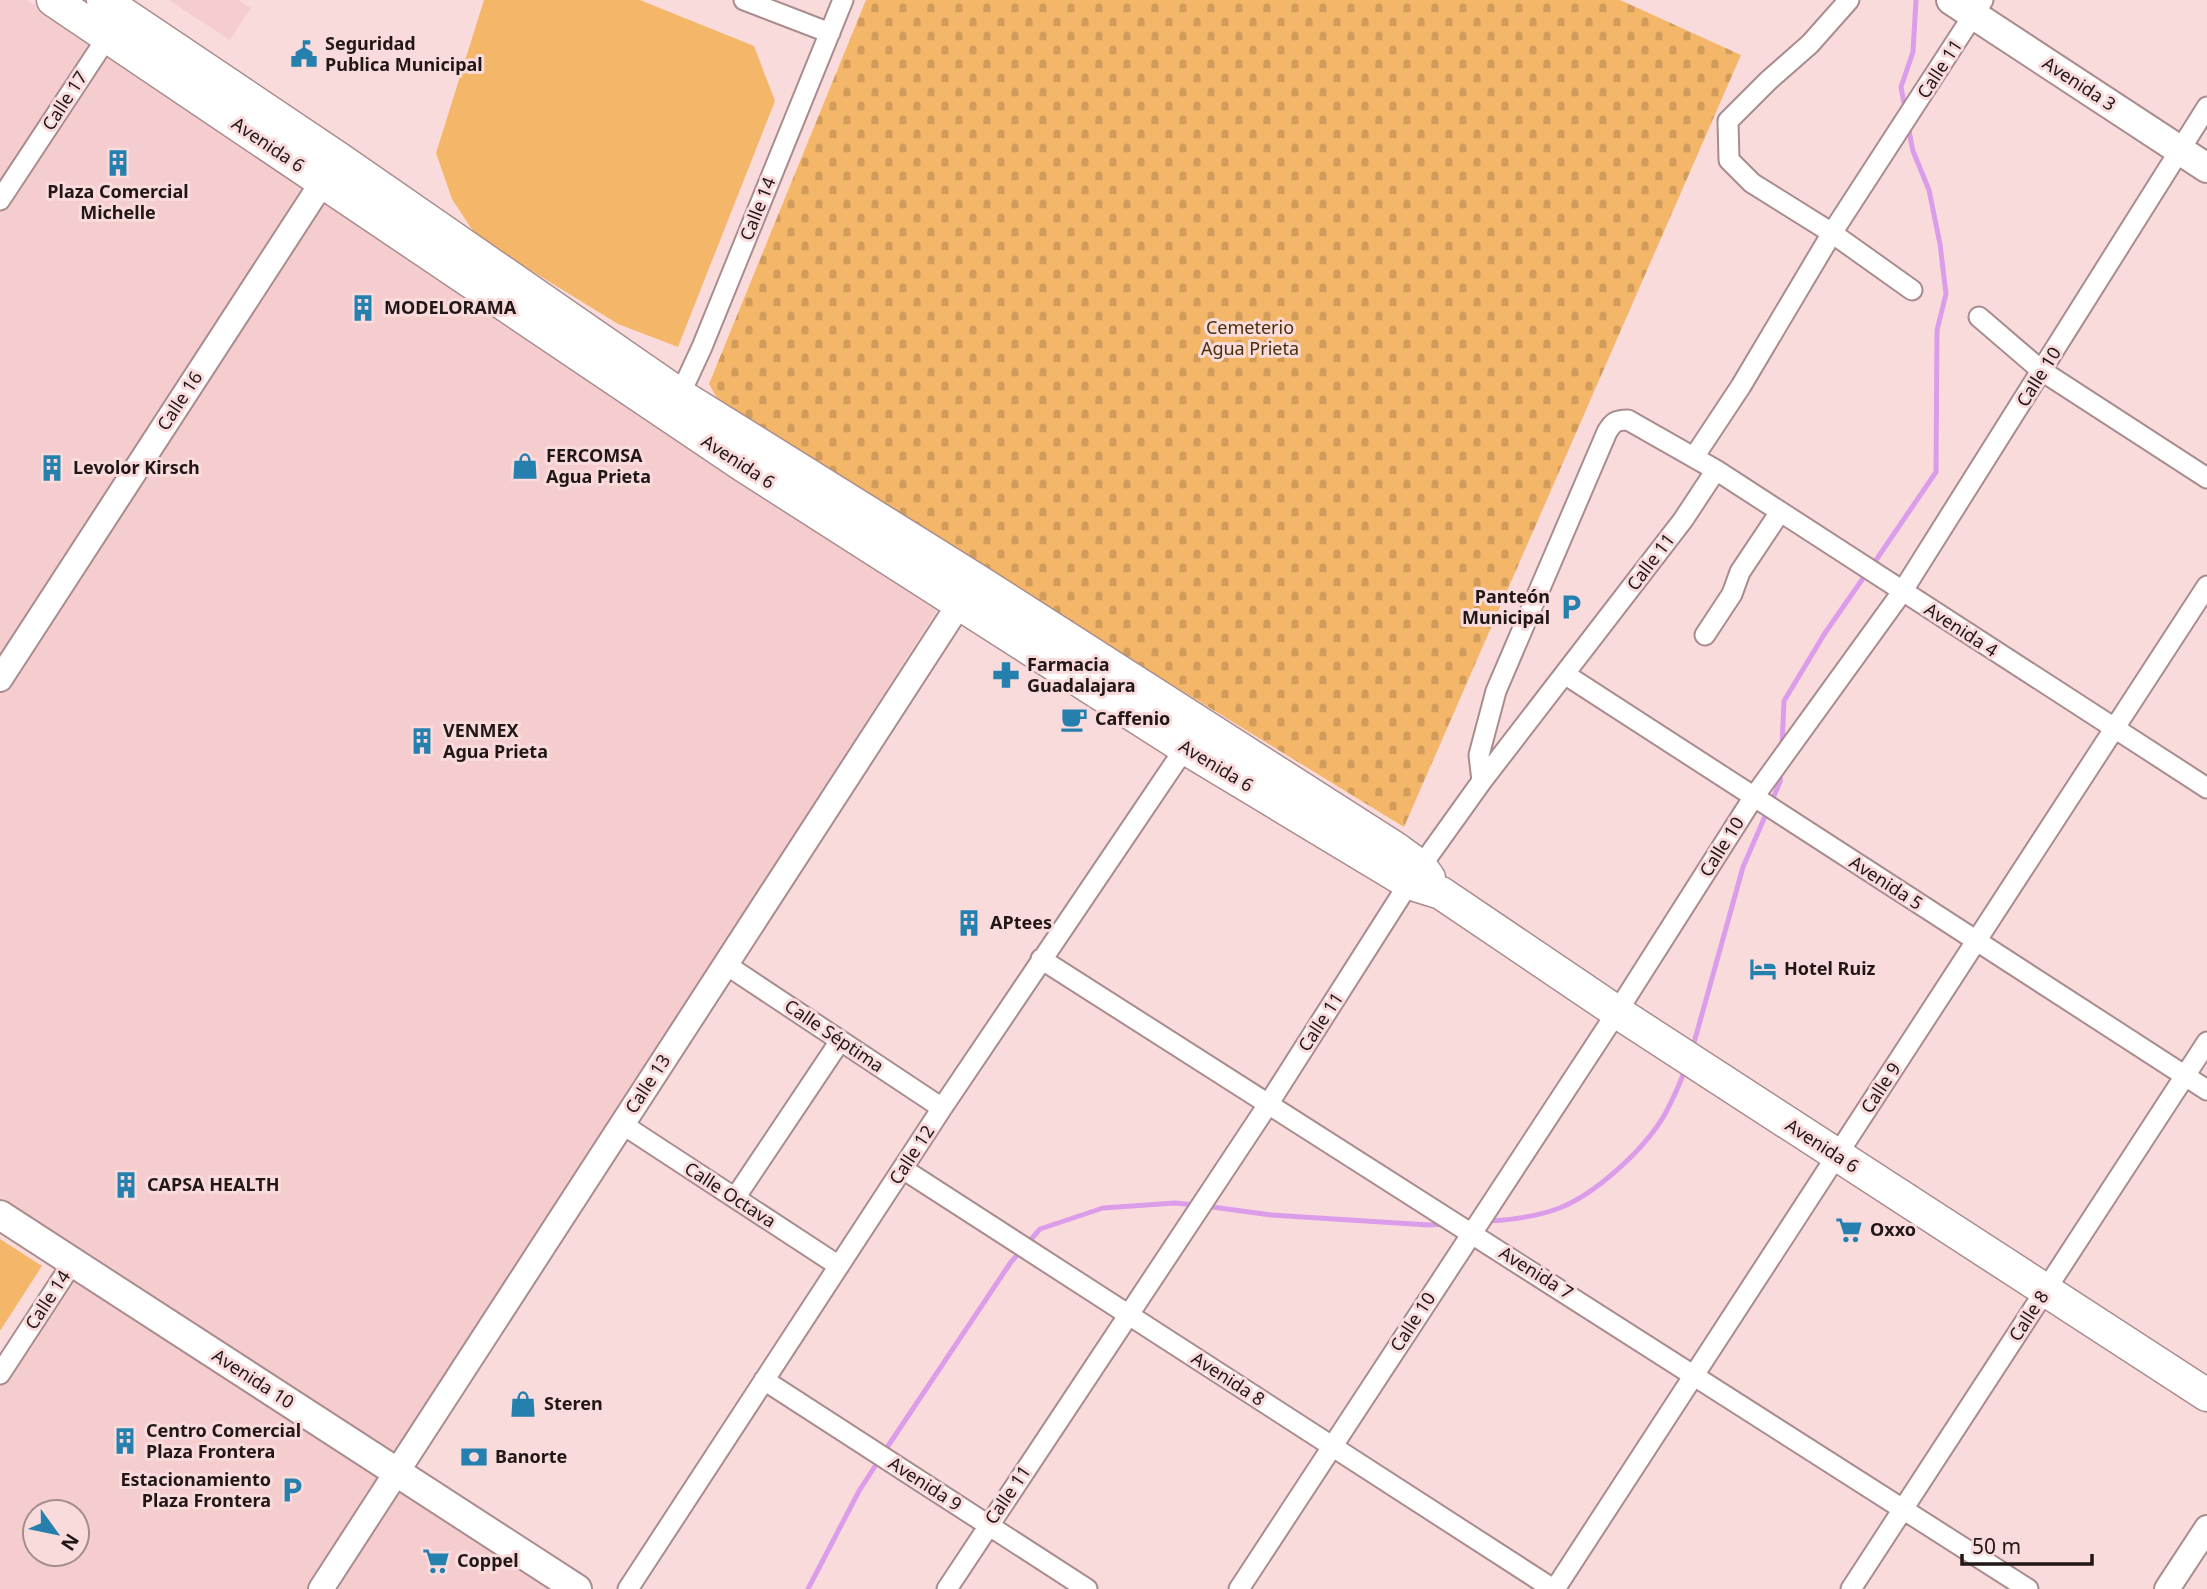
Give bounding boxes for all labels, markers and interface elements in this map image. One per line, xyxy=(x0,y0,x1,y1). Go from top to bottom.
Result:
place label: Seguridad Publica Municipal xyxy=(325,31,483,76)
street label: Calle 11 xyxy=(1911,34,1967,103)
public building icon: Seguridad Publica Municipal xyxy=(289,39,319,69)
street label: Avenida 3 xyxy=(2038,51,2121,116)
street label: Calle 17 xyxy=(36,66,92,135)
street label: Avenida 6 xyxy=(228,111,310,177)
building icon: Plaza Comercial Michelle xyxy=(103,148,133,178)
street label: Calle 14 xyxy=(734,173,781,244)
place label: Plaza Comercial Michelle xyxy=(47,179,189,224)
building icon: MODELORAMA xyxy=(348,293,378,323)
place label: MODELORAMA xyxy=(384,295,517,319)
park label: Cemeterio Agua Prieta xyxy=(1201,315,1299,360)
street label: Calle 10 xyxy=(2010,342,2066,411)
street label: Calle 16 xyxy=(151,366,207,435)
street label: Avenida 6 xyxy=(697,429,780,494)
place label: FERCOMSA Agua Prieta xyxy=(546,443,651,488)
shop icon: FERCOMSA Agua Prieta xyxy=(510,451,540,481)
building icon: Levolor Kirsch xyxy=(37,453,67,483)
place label: Levolor Kirsch xyxy=(73,455,200,479)
street label: Calle 11 xyxy=(1621,528,1680,595)
place label: Panteón Municipal xyxy=(1462,584,1550,629)
parking icon: Panteón Municipal xyxy=(1556,592,1586,622)
street label: Avenida 4 xyxy=(1920,597,2003,662)
place label: Farmacia Guadalajara xyxy=(1027,652,1135,697)
pharmacy icon: Farmacia Guadalajara xyxy=(991,660,1021,690)
cafe icon: Caffenio xyxy=(1059,704,1089,734)
place label: Caffenio xyxy=(1095,706,1170,730)
place label: VENMEX Agua Prieta xyxy=(443,718,548,763)
building icon: VENMEX Agua Prieta xyxy=(407,726,437,756)
street label: Avenida 6 xyxy=(1175,734,1258,797)
street label: Calle 10 xyxy=(1693,812,1749,881)
street label: Avenida 5 xyxy=(1845,850,1928,915)
building icon: APtees xyxy=(954,908,984,938)
place label: APtees xyxy=(990,910,1052,934)
hotel icon: Hotel Ruiz xyxy=(1748,954,1778,984)
place label: Hotel Ruiz xyxy=(1784,956,1876,980)
street label: Calle 11 xyxy=(1292,987,1348,1056)
street label: Calle Séptima xyxy=(780,993,889,1077)
street label: Calle 13 xyxy=(619,1049,675,1118)
street label: Calle 9 xyxy=(1855,1057,1905,1117)
street label: Avenida 6 xyxy=(1781,1113,1864,1178)
street label: Calle 12 xyxy=(883,1120,939,1189)
street label: Calle Octava xyxy=(680,1156,781,1233)
building icon: CAPSA HEALTH xyxy=(111,1170,141,1200)
place label: CAPSA HEALTH xyxy=(147,1172,279,1196)
supermarket icon: Oxxo xyxy=(1834,1215,1864,1245)
place label: Oxxo xyxy=(1870,1217,1916,1241)
street label: Avenida 7 xyxy=(1495,1240,1578,1304)
street label: Calle 14 xyxy=(19,1265,75,1334)
street label: Calle 8 xyxy=(2003,1285,2053,1345)
street label: Calle 10 xyxy=(1384,1287,1440,1356)
street label: Avenida 10 xyxy=(208,1343,299,1414)
street label: Avenida 8 xyxy=(1187,1346,1270,1411)
shop icon: Steren xyxy=(508,1389,538,1419)
place label: Steren xyxy=(544,1391,603,1415)
place label: Centro Comercial Plaza Frontera xyxy=(146,1418,301,1463)
building icon: Centro Comercial Plaza Frontera xyxy=(110,1426,140,1456)
bank icon: Banorte xyxy=(459,1442,489,1472)
place label: Banorte xyxy=(495,1444,567,1468)
street label: Avenida 9 xyxy=(884,1451,967,1516)
street label: Calle 11 xyxy=(979,1460,1036,1529)
place label: Estacionamiento Plaza Frontera xyxy=(120,1467,271,1512)
parking icon: Estacionamiento Plaza Frontera xyxy=(277,1475,307,1505)
north arrow xyxy=(21,1498,91,1568)
scale bar xyxy=(1962,1522,2092,1566)
text: N xyxy=(55,1529,85,1556)
text: 50 m xyxy=(1972,1532,2021,1560)
supermarket icon: Coppel xyxy=(421,1546,451,1576)
place label: Coppel xyxy=(457,1548,519,1572)

